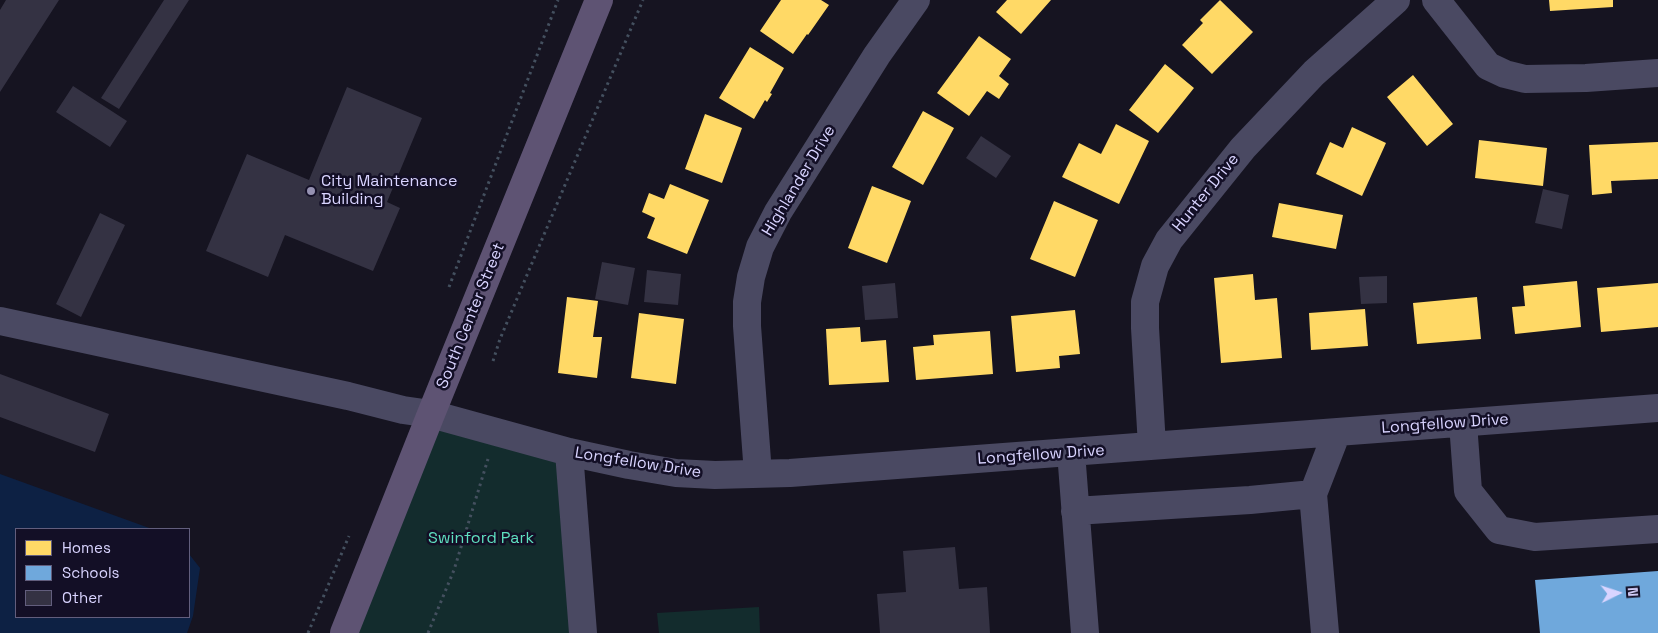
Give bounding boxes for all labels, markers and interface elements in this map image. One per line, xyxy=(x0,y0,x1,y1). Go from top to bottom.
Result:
street label: Highlander Drive xyxy=(758,122,840,240)
street label: Hunter Drive xyxy=(1169,150,1243,236)
place label: City Maintenance Building xyxy=(321,172,457,210)
marker: City Maintenance Building xyxy=(305,185,317,197)
street label: South Center Street xyxy=(433,240,509,392)
street label: Longfellow Drive xyxy=(1381,410,1509,438)
street label: Longfellow Drive xyxy=(977,441,1105,469)
street label: Longfellow Drive xyxy=(573,444,703,482)
legend xyxy=(15,528,190,618)
park label: Swinford Park xyxy=(428,529,534,549)
text: Homes xyxy=(62,538,111,557)
text: Schools xyxy=(62,563,119,582)
north arrow xyxy=(1593,568,1643,618)
text: N xyxy=(1624,587,1642,597)
text: Other xyxy=(62,588,103,607)

